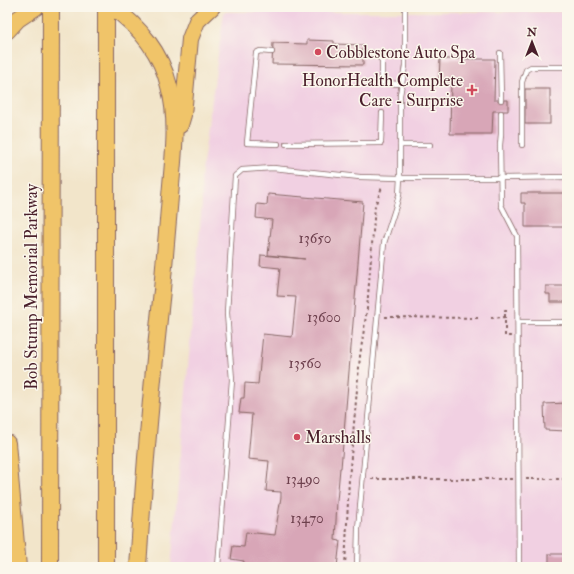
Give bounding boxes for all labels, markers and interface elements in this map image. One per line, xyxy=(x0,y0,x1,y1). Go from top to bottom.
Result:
north arrow xyxy=(512,22,552,62)
text: N xyxy=(526,26,538,39)
place label: Cobblestone Auto Spa xyxy=(326,42,476,64)
marker: Cobblestone Auto Spa xyxy=(313,47,323,57)
place label: HonorHealth Complete Care - Surprise xyxy=(302,70,463,112)
marker: HonorHealth Complete Care - Surprise xyxy=(466,84,478,96)
street label: Bob Stump Memorial Parkway xyxy=(21,183,43,390)
house number: 13650 xyxy=(299,229,331,248)
house number: 13600 xyxy=(307,308,341,327)
house number: 13560 xyxy=(289,354,321,373)
place label: Marshalls xyxy=(305,427,371,448)
marker: Marshalls xyxy=(292,432,302,442)
house number: 13490 xyxy=(286,470,320,489)
house number: 13470 xyxy=(290,509,324,528)

